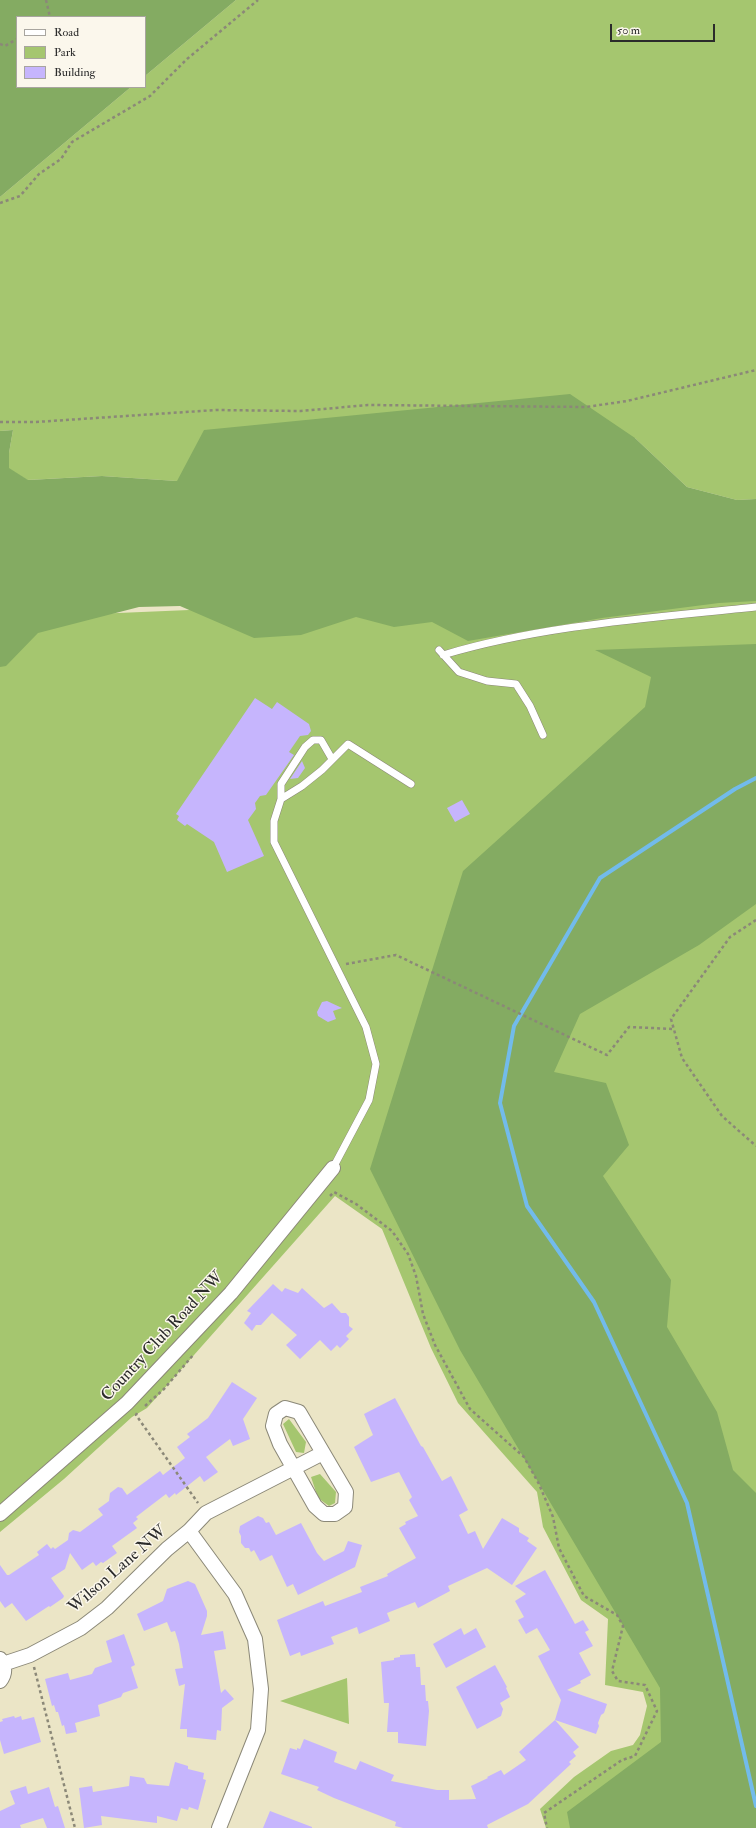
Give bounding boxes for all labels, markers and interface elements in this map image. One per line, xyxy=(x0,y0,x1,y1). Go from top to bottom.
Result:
legend xyxy=(16,16,146,88)
scale bar xyxy=(612,16,717,42)
text: 50 m xyxy=(617,23,640,38)
text: Road xyxy=(54,25,79,40)
text: Park xyxy=(54,45,76,60)
text: Building xyxy=(54,65,95,80)
street label: Country Club Road NW xyxy=(98,1268,228,1406)
street label: Wilson Lane NW xyxy=(65,1522,171,1618)

